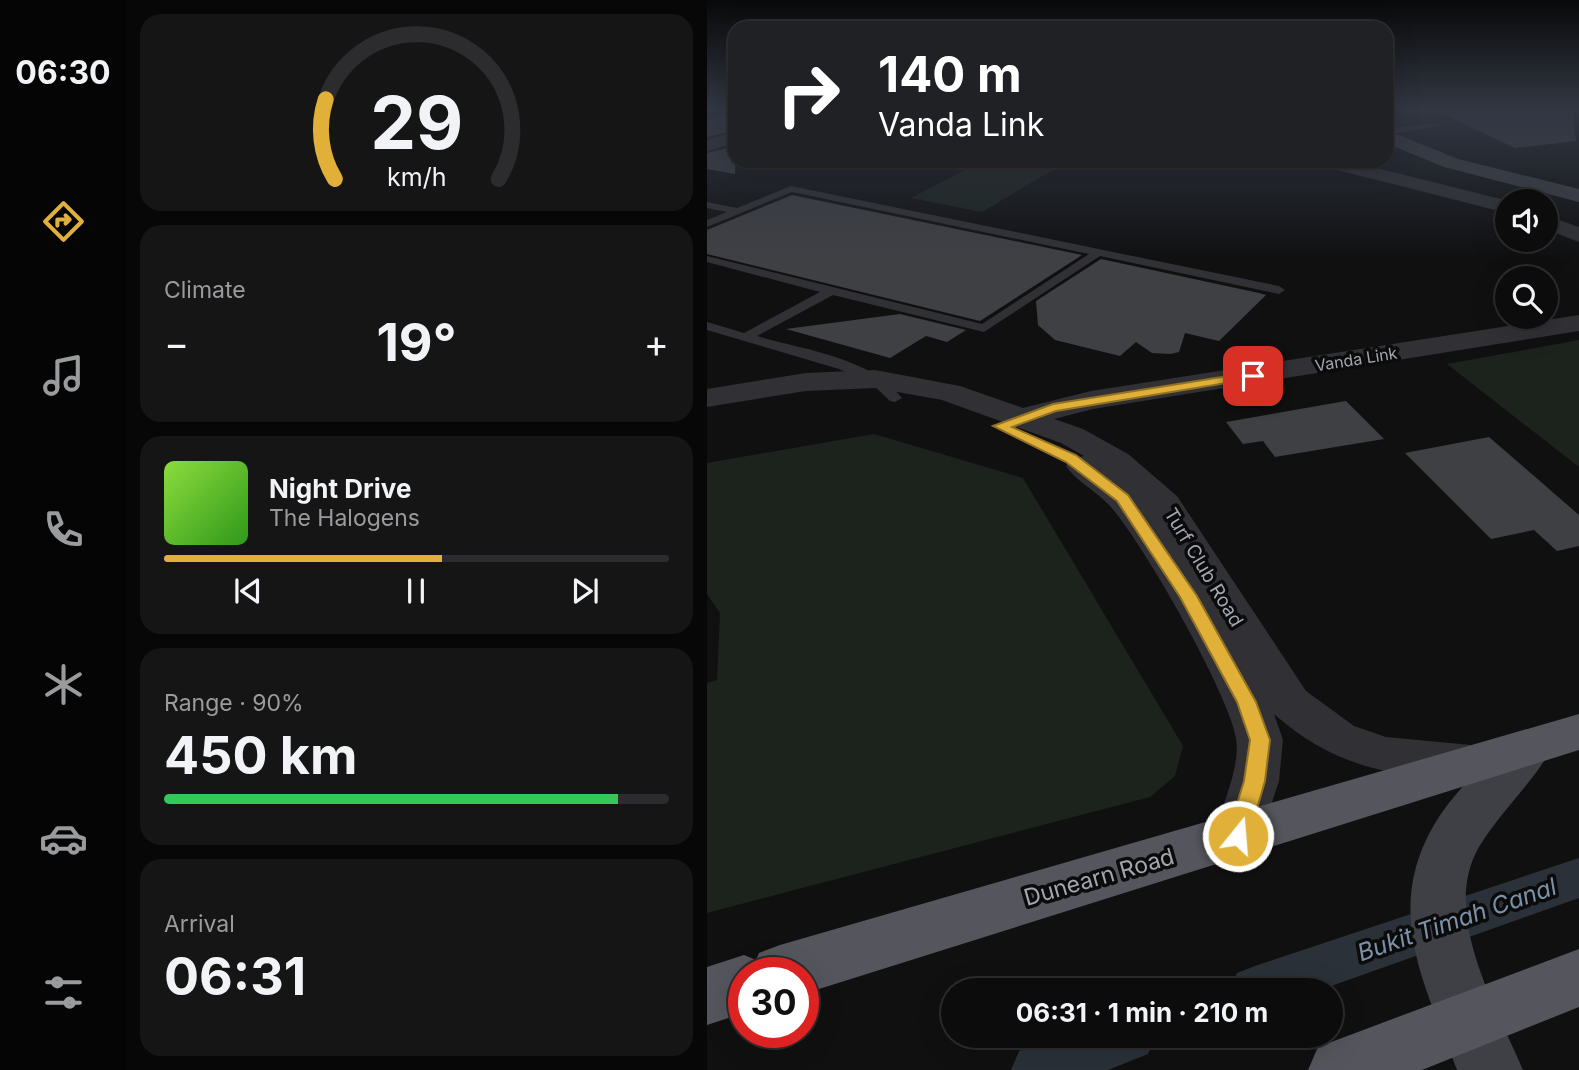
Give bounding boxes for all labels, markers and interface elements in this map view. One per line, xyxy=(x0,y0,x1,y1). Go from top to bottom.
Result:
text: 140 m xyxy=(878,45,1022,104)
icon: right xyxy=(763,49,854,140)
text: 06:30 xyxy=(15,53,111,92)
text: 29 xyxy=(370,78,463,167)
text: Vanda Link xyxy=(878,105,1044,144)
text: km/h xyxy=(387,161,446,191)
map controls xyxy=(1495,189,1558,329)
button: sound xyxy=(1495,189,1558,252)
icon: directions xyxy=(39,197,88,246)
button: search xyxy=(1495,266,1558,329)
text: Climate xyxy=(164,276,246,304)
text: 19° xyxy=(376,311,457,374)
text: − xyxy=(164,320,189,366)
text: + xyxy=(644,320,669,366)
street label: Vanda Link xyxy=(1313,343,1399,375)
pin xyxy=(1223,346,1283,406)
icon: music xyxy=(39,351,88,400)
icon: arrive xyxy=(1234,357,1272,395)
text: Night Drive xyxy=(269,473,411,504)
text: The Halogens xyxy=(269,504,420,532)
street label: Turf Club Road xyxy=(1159,504,1248,631)
icon: phone xyxy=(39,505,88,554)
icon: previous xyxy=(229,572,267,610)
icon: pause xyxy=(397,572,435,610)
icon: next xyxy=(566,572,604,610)
icon: climate xyxy=(39,660,88,709)
text: Range · 90% xyxy=(164,689,304,717)
text: 450 km xyxy=(164,724,357,787)
position arrow xyxy=(1201,799,1275,873)
icon: car xyxy=(39,814,88,863)
street label: Dunearn Road xyxy=(1021,842,1177,912)
water label: Bukit Timah Canal xyxy=(1354,872,1560,967)
text: Arrival xyxy=(164,910,235,938)
text: 06:31 xyxy=(164,945,306,1008)
speed limit sign: 30 xyxy=(728,957,819,1048)
icon: filters xyxy=(39,968,88,1017)
text: 06:31 · 1 min · 210 m xyxy=(1016,997,1268,1028)

